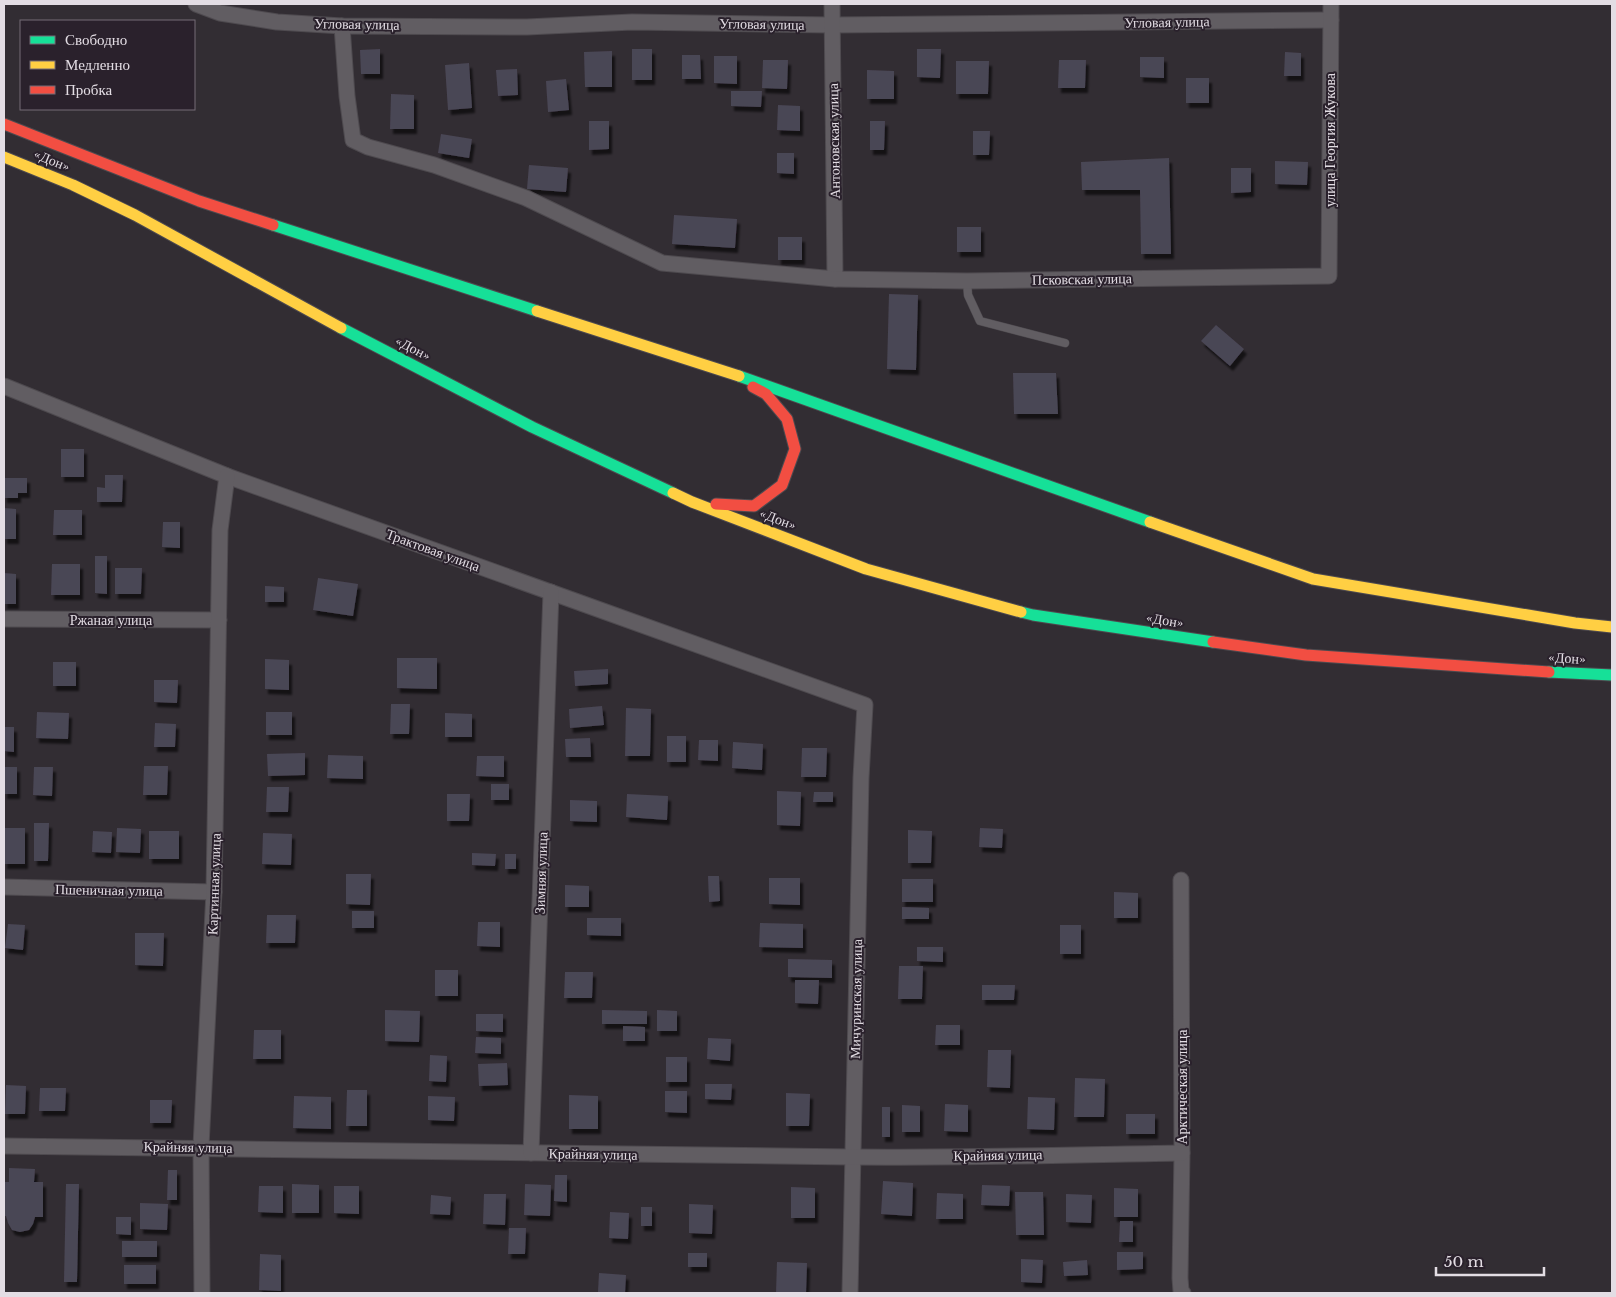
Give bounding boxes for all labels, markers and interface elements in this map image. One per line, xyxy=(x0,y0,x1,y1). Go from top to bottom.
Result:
street label: Угловая улица xyxy=(1124,12,1211,32)
street label: Угловая улица xyxy=(314,14,401,34)
street label: Угловая улица xyxy=(719,14,806,34)
legend xyxy=(20,20,195,110)
text: Свободно xyxy=(65,30,127,49)
text: Медленно xyxy=(65,55,130,74)
street label: улица Георгия Жукова xyxy=(1321,72,1339,207)
text: Пробка xyxy=(65,80,113,99)
street label: Антоновская улица xyxy=(824,82,844,199)
street label: «Дон» xyxy=(31,145,73,175)
street label: Псковская улица xyxy=(1032,269,1133,289)
street label: «Дон» xyxy=(392,331,434,365)
street label: «Дон» xyxy=(757,504,799,534)
street label: Трактовая улица xyxy=(384,525,483,576)
street label: «Дон» xyxy=(1145,608,1185,632)
street label: Ржаная улица xyxy=(70,611,153,629)
street label: «Дон» xyxy=(1548,648,1586,668)
street label: Зимняя улица xyxy=(531,831,551,914)
street label: Картинная улица xyxy=(203,832,225,935)
street label: Пшеничная улица xyxy=(55,880,164,900)
street label: Мичуринская улица xyxy=(846,938,866,1059)
street label: Арктическая улица xyxy=(1173,1029,1191,1145)
street label: Крайняя улица xyxy=(143,1137,233,1157)
street label: Крайняя улица xyxy=(548,1144,638,1164)
street label: Крайняя улица xyxy=(953,1145,1043,1165)
scale bar xyxy=(1436,1244,1544,1276)
text: 50 m xyxy=(1444,1252,1484,1271)

